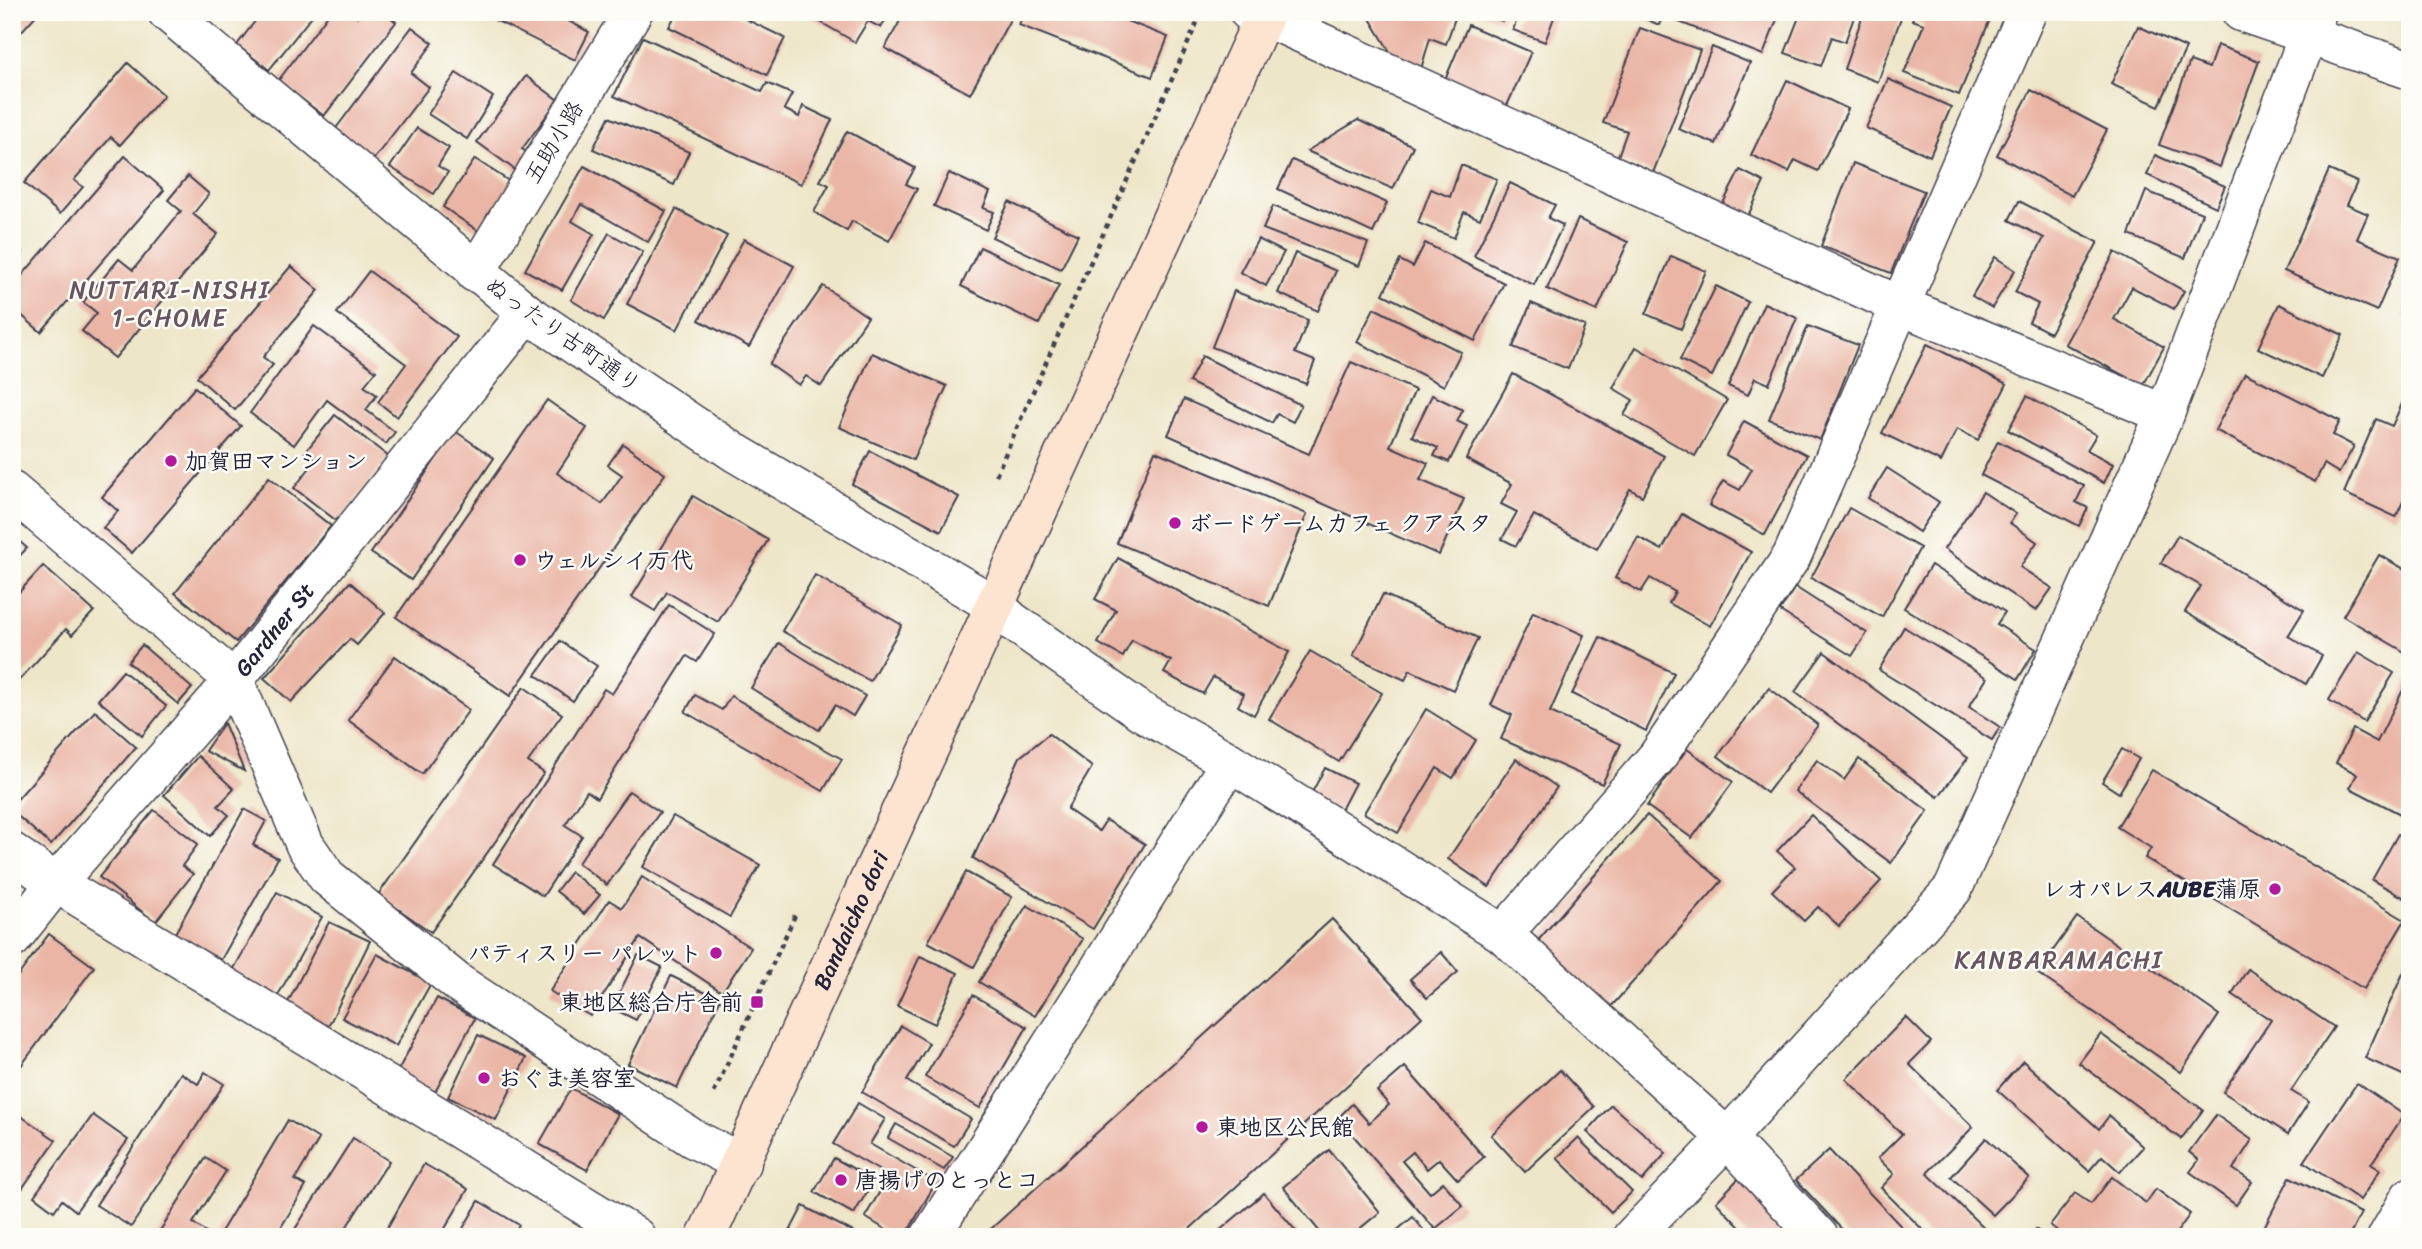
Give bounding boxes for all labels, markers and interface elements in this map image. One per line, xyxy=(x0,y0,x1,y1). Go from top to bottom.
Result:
street label: 五助小路 xyxy=(513,92,595,192)
street label: ぬったり古町通り xyxy=(476,265,650,405)
district label: NUTTARI-NISHI 1-CHOME xyxy=(70,269,270,339)
place label: 加賀田マンション xyxy=(185,441,367,482)
marker: 加賀田マンション xyxy=(163,453,179,469)
place label: ボードゲームカフェ クアスタ xyxy=(1189,503,1492,544)
marker: ボードゲームカフェ クアスタ xyxy=(1167,515,1183,531)
place label: ウェルシイ万代 xyxy=(534,540,693,581)
marker: ウェルシイ万代 xyxy=(512,552,528,568)
street label: Gardner St xyxy=(224,573,325,686)
street label: Bandaicho dori xyxy=(801,843,901,997)
place label: レオパレスAUBE蒲原 xyxy=(2043,869,2261,910)
marker: レオパレスAUBE蒲原 xyxy=(2267,881,2283,897)
place label: パティスリー パレット xyxy=(467,933,702,974)
district label: KANBARAMACHI xyxy=(1955,939,2163,981)
marker: パティスリー パレット xyxy=(708,945,724,961)
place label: 東地区総合庁舎前 xyxy=(559,982,743,1023)
marker: 東地区総合庁舎前 xyxy=(749,994,765,1010)
place label: おぐま美容室 xyxy=(498,1058,636,1099)
marker: おぐま美容室 xyxy=(476,1070,492,1086)
place label: 東地区公民館 xyxy=(1216,1107,1354,1148)
marker: 東地区公民館 xyxy=(1194,1119,1210,1135)
place label: 唐揚げのとっとコ xyxy=(855,1160,1039,1201)
marker: 唐揚げのとっとコ xyxy=(833,1172,849,1188)

